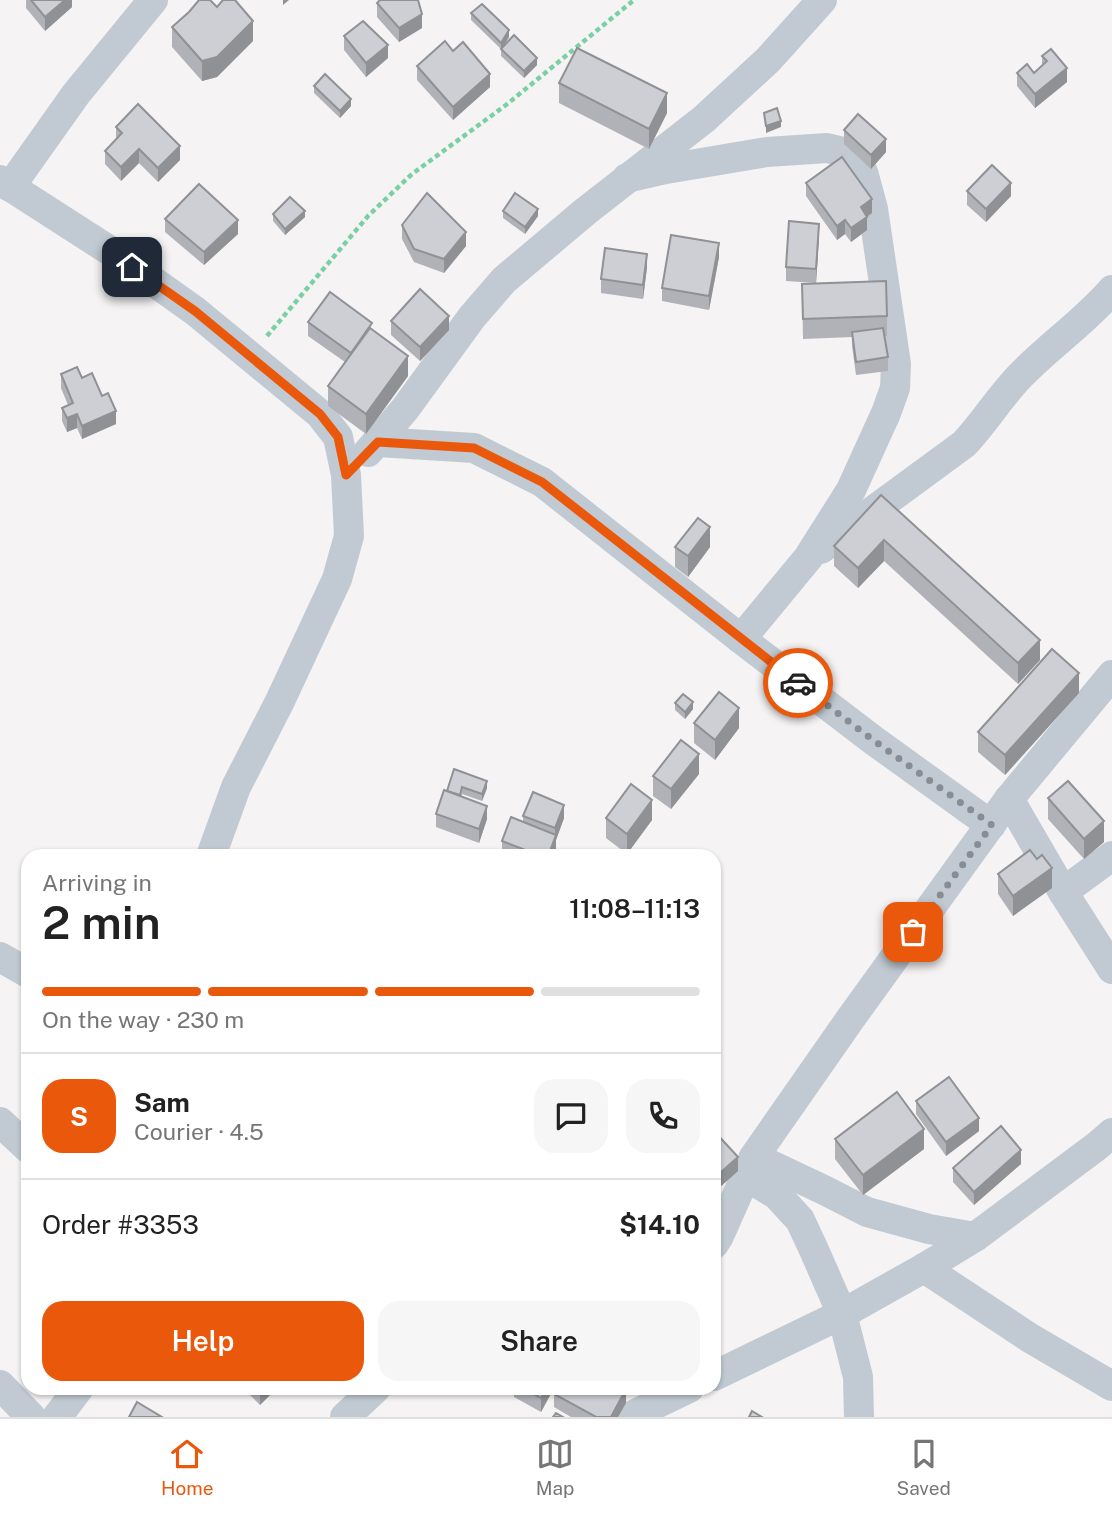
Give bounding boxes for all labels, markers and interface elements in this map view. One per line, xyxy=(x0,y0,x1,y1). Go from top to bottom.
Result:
pin xyxy=(102,237,162,297)
icon: home xyxy=(113,248,151,286)
courier xyxy=(763,648,833,718)
icon: car xyxy=(779,664,817,702)
text: Arriving in xyxy=(42,869,152,896)
text: 11:08–11:13 xyxy=(569,893,700,924)
text: 2 min xyxy=(42,895,161,949)
pin xyxy=(883,902,943,962)
icon: bag xyxy=(894,913,932,951)
text: On the way · 230 m xyxy=(42,1006,244,1033)
button: chat xyxy=(534,1079,608,1153)
button: phone xyxy=(626,1079,700,1153)
text: Sam xyxy=(134,1087,190,1118)
text: S xyxy=(70,1101,88,1132)
text: Courier · 4.5 xyxy=(134,1118,264,1145)
text: Order #3353 xyxy=(42,1209,199,1240)
text: $14.10 xyxy=(619,1209,700,1240)
button: Help xyxy=(42,1301,364,1381)
button: Share xyxy=(378,1301,700,1381)
tab: Home xyxy=(161,1435,213,1499)
tab: Map xyxy=(536,1435,574,1499)
tab: Saved xyxy=(897,1435,951,1499)

